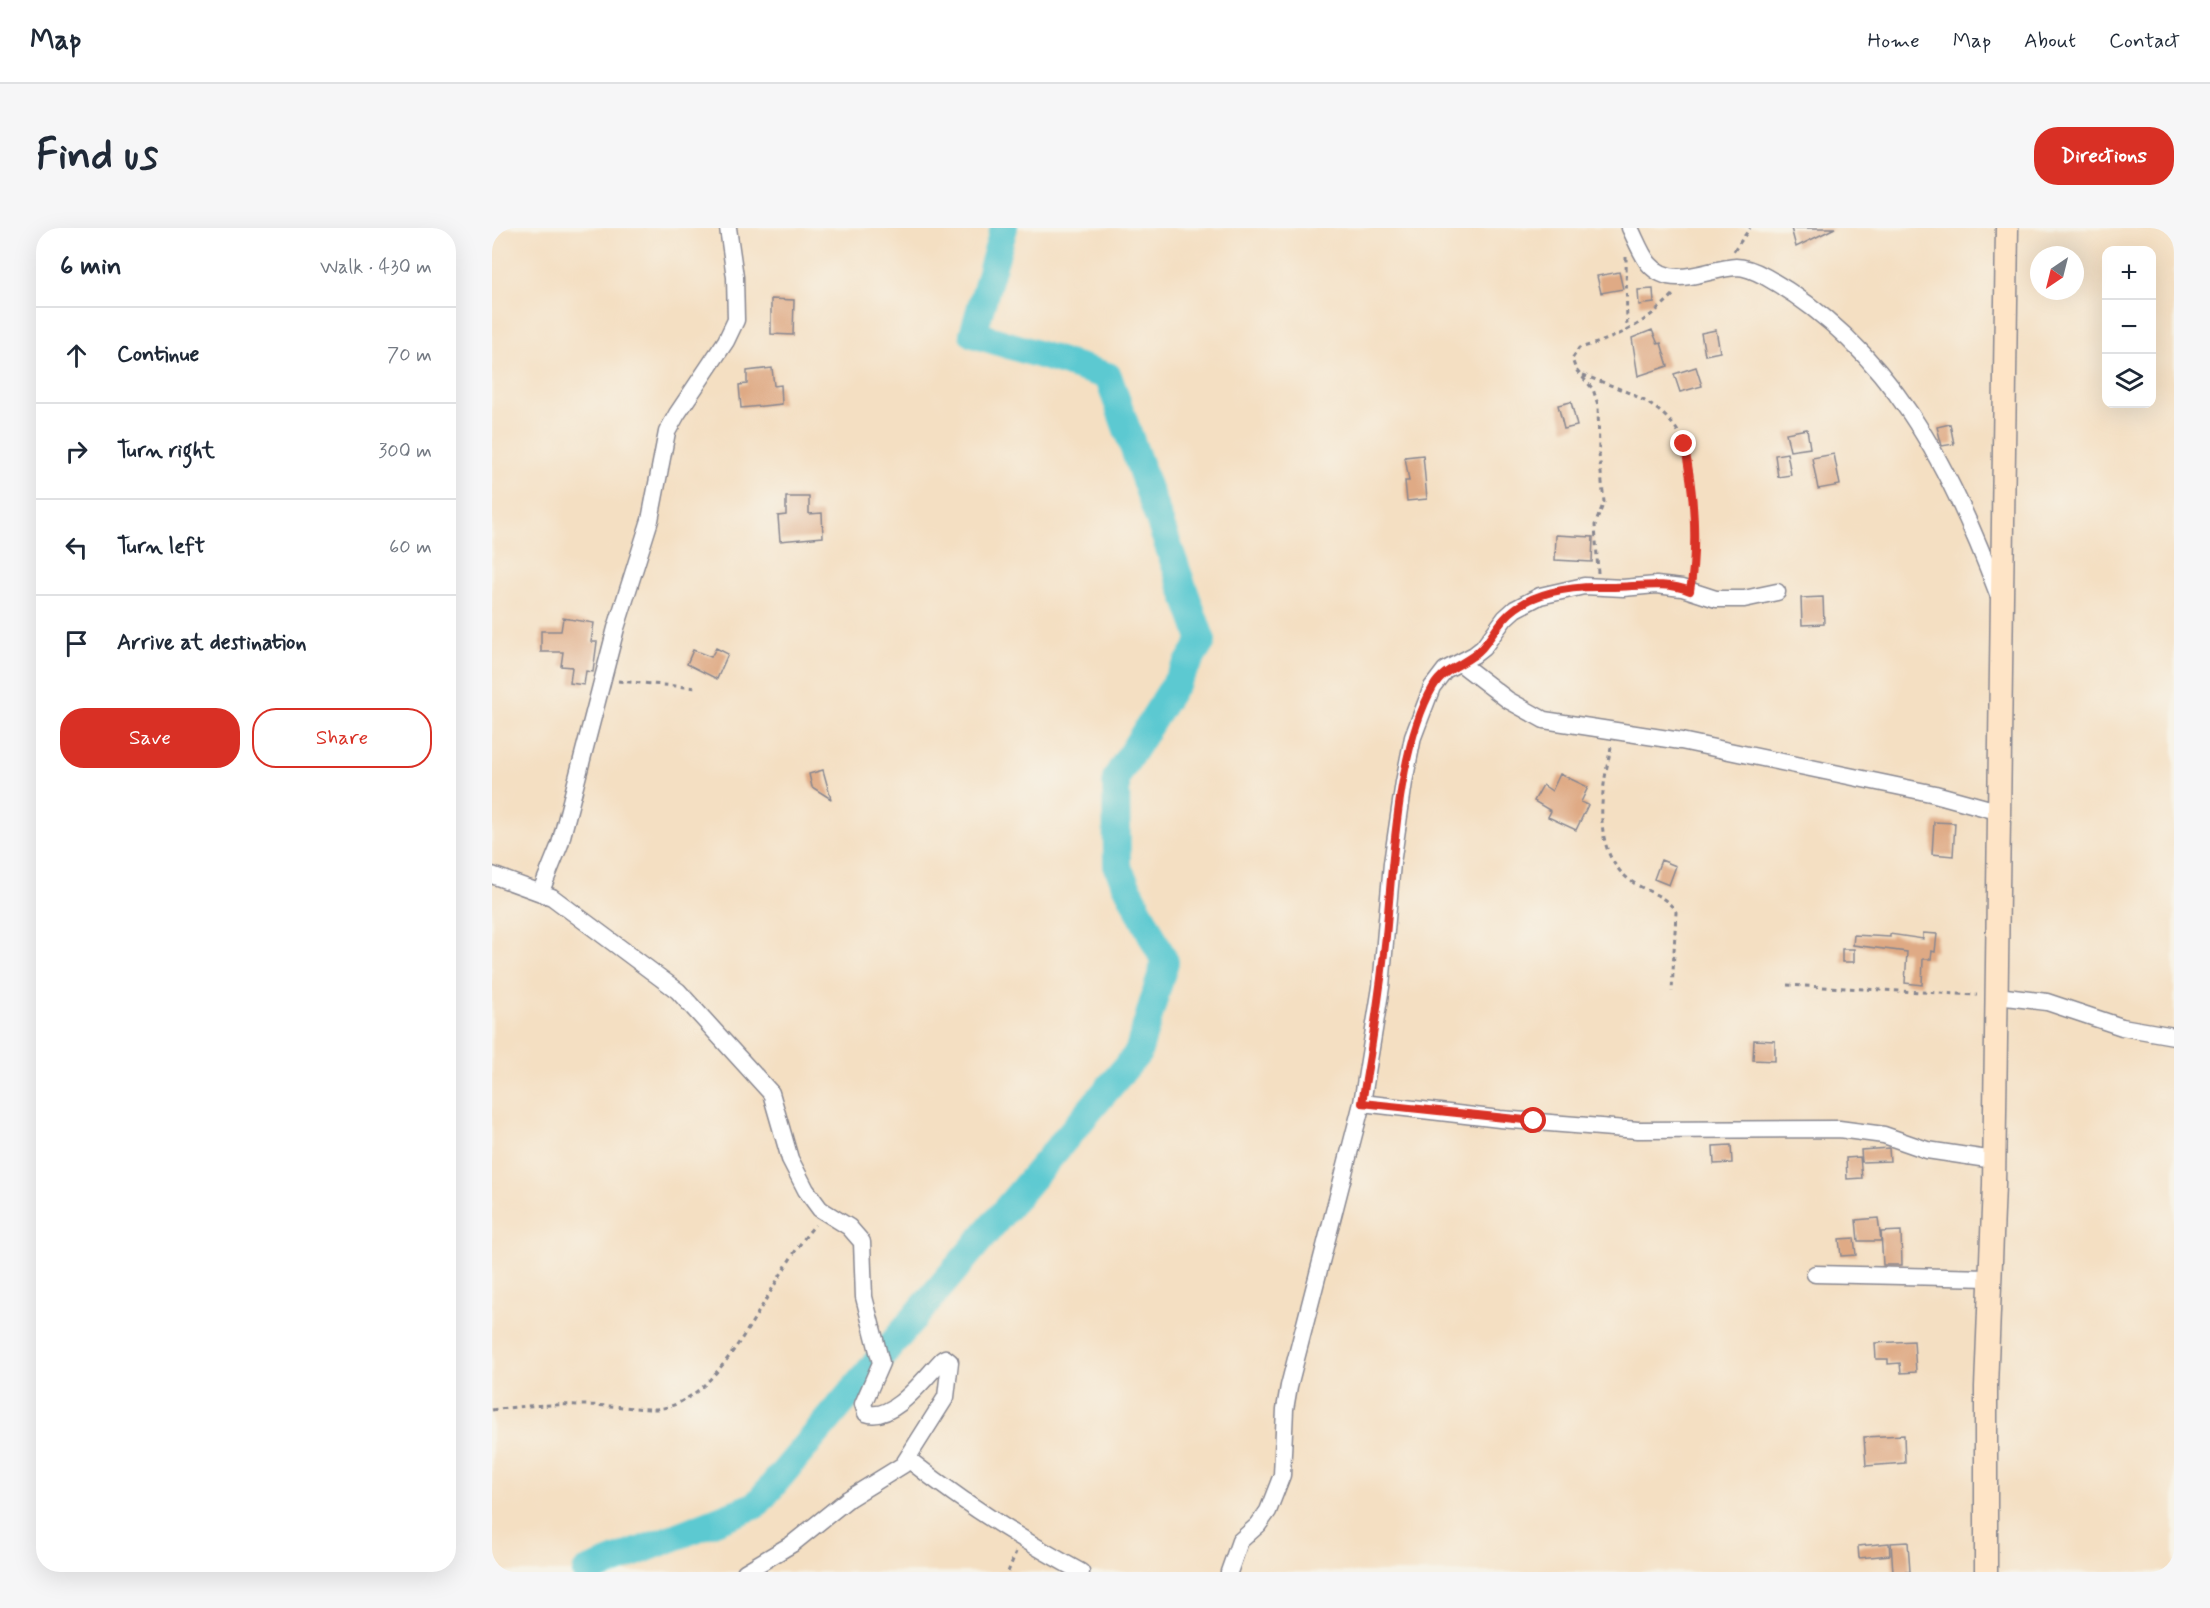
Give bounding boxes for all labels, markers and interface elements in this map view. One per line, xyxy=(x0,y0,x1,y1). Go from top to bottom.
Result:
text: Map xyxy=(30,23,81,60)
text: Home xyxy=(1868,27,1920,55)
text: Map xyxy=(1953,27,1991,55)
text: About xyxy=(2024,27,2076,55)
text: Contact xyxy=(2109,27,2180,55)
button: Directions xyxy=(2034,127,2174,185)
text: Find us xyxy=(36,129,158,184)
north arrow xyxy=(2030,246,2084,300)
map controls xyxy=(2102,246,2156,408)
button: + xyxy=(2102,246,2156,300)
text: 6 min xyxy=(60,250,122,284)
text: Walk · 430 m xyxy=(320,254,432,281)
button: − xyxy=(2102,300,2156,354)
icon: ahead xyxy=(60,339,93,372)
text: Continue xyxy=(117,341,199,369)
text: 70 m xyxy=(387,342,432,369)
button: layers xyxy=(2102,354,2156,408)
route end xyxy=(1670,430,1696,456)
icon: right xyxy=(60,435,93,468)
text: Turn right xyxy=(117,437,215,465)
text: 300 m xyxy=(378,438,432,465)
icon: left xyxy=(60,531,93,564)
text: Turn left xyxy=(117,533,205,561)
text: 60 m xyxy=(389,534,432,561)
icon: arrive xyxy=(60,627,93,660)
text: Arrive at destination xyxy=(117,629,307,657)
button: Save xyxy=(60,708,240,768)
button: Share xyxy=(252,708,432,768)
route start xyxy=(1520,1107,1546,1133)

